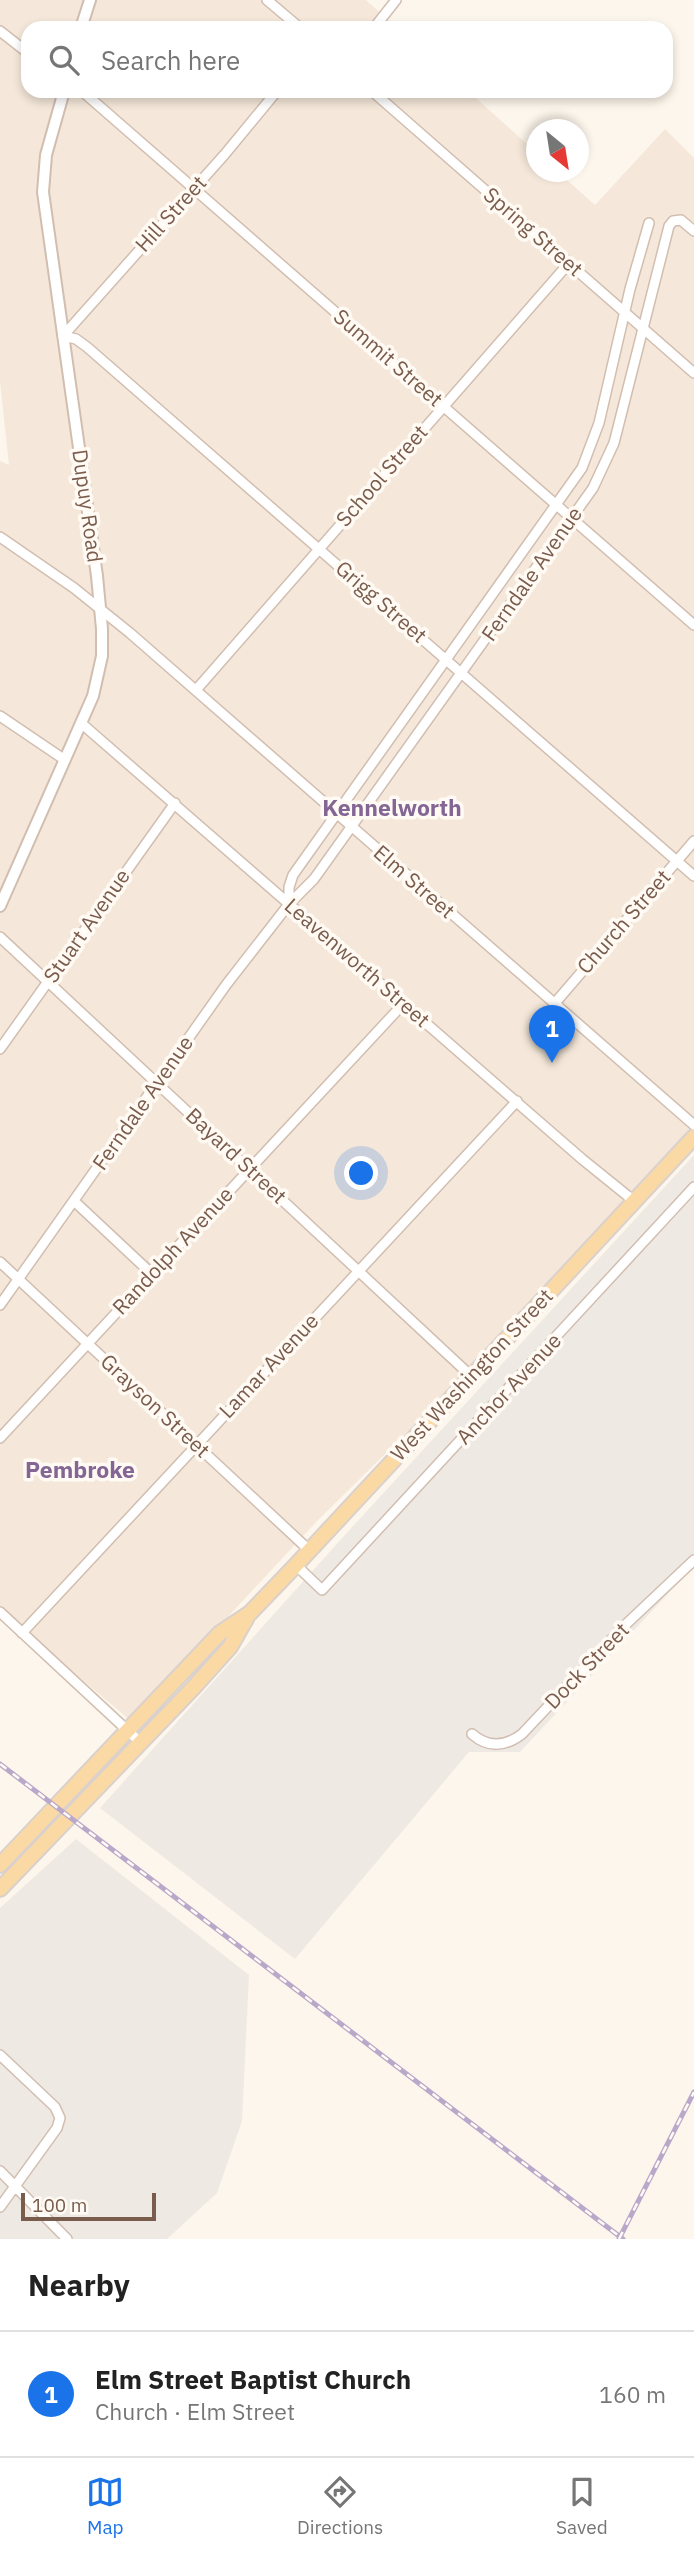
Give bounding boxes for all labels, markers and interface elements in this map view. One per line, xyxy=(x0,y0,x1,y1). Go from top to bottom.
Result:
search box xyxy=(21,21,673,98)
icon: search xyxy=(45,41,83,79)
text: Search here xyxy=(101,43,240,77)
north arrow xyxy=(526,119,589,182)
street label: Hill Street xyxy=(128,169,212,258)
street label: Spring Street xyxy=(478,180,589,282)
street label: Summit Street xyxy=(328,302,449,412)
street label: School Street xyxy=(329,418,433,532)
street label: Dupuy Road xyxy=(66,448,110,564)
street label: Ferndale Avenue xyxy=(474,501,588,646)
street label: Grigg Street xyxy=(330,554,433,649)
district label: Kennelworth xyxy=(322,792,462,822)
street label: Elm Street xyxy=(368,838,461,924)
street label: Stuart Avenue xyxy=(37,863,136,988)
street label: Church Street xyxy=(570,863,676,979)
street label: Leavenworth Street xyxy=(279,891,436,1033)
pin: 1 xyxy=(529,1005,575,1063)
street label: Ferndale Avenue xyxy=(85,1030,199,1175)
street label: Bayard Street xyxy=(180,1101,293,1209)
your location xyxy=(344,1156,378,1190)
street label: Randolph Avenue xyxy=(106,1180,239,1320)
street label: West Washington Street xyxy=(384,1282,559,1467)
street label: Lamar Avenue xyxy=(212,1307,324,1424)
street label: Anchor Avenue xyxy=(449,1327,567,1450)
street label: Grayson Street xyxy=(95,1347,216,1463)
district label: Pembroke xyxy=(25,1454,135,1484)
street label: Dock Street xyxy=(538,1616,635,1715)
scale bar xyxy=(21,2190,156,2222)
text: 100 m xyxy=(32,2193,87,2217)
text: Nearby xyxy=(28,2265,130,2304)
text: Elm Street Baptist Church xyxy=(95,2362,411,2396)
text: 1 xyxy=(44,2379,58,2409)
text: 160 m xyxy=(599,2379,666,2409)
text: Church · Elm Street xyxy=(95,2396,295,2426)
tab: Map xyxy=(86,2473,124,2539)
tab: Directions xyxy=(297,2473,383,2539)
tab: Saved xyxy=(556,2473,608,2539)

